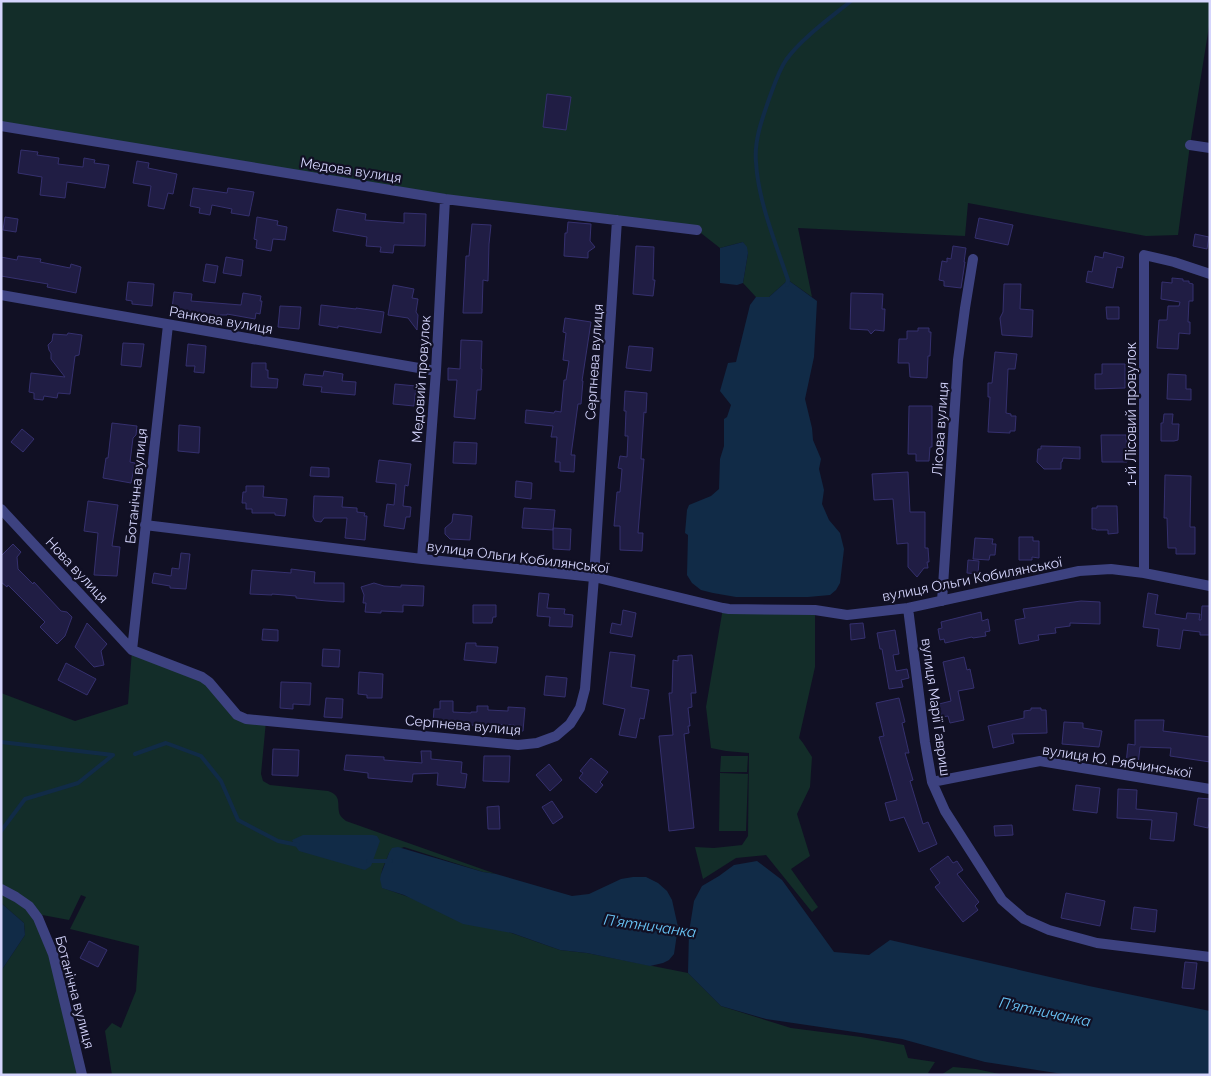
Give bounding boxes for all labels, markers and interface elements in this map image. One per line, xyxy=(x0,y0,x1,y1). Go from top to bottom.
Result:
street label: Медова вулиця xyxy=(299,154,403,186)
street label: Ранкова вулиця xyxy=(168,303,274,337)
street label: Серпнева вулиця xyxy=(582,303,606,421)
street label: Медовий провулок xyxy=(409,315,433,443)
street label: 1-й Лісовий провулок xyxy=(1123,342,1139,486)
street label: Лісова вулиця xyxy=(929,381,951,477)
street label: Ботанічна вулиця xyxy=(122,427,150,545)
street label: Нова вулиця xyxy=(43,534,111,606)
street label: вулиця Ольги Кобилянської xyxy=(426,538,610,576)
street label: вулиця Ольги Кобилянської xyxy=(881,554,1063,604)
street label: вулиця Марії Гавриш xyxy=(918,637,954,777)
street label: Серпнева вулиця xyxy=(404,712,522,738)
street label: вулиця Ю. Рябчинської xyxy=(1041,741,1193,781)
water label: П'ятничанка xyxy=(603,911,697,941)
street label: Ботанічна вулиця xyxy=(52,934,98,1050)
water label: П'ятничанка xyxy=(998,994,1092,1030)

